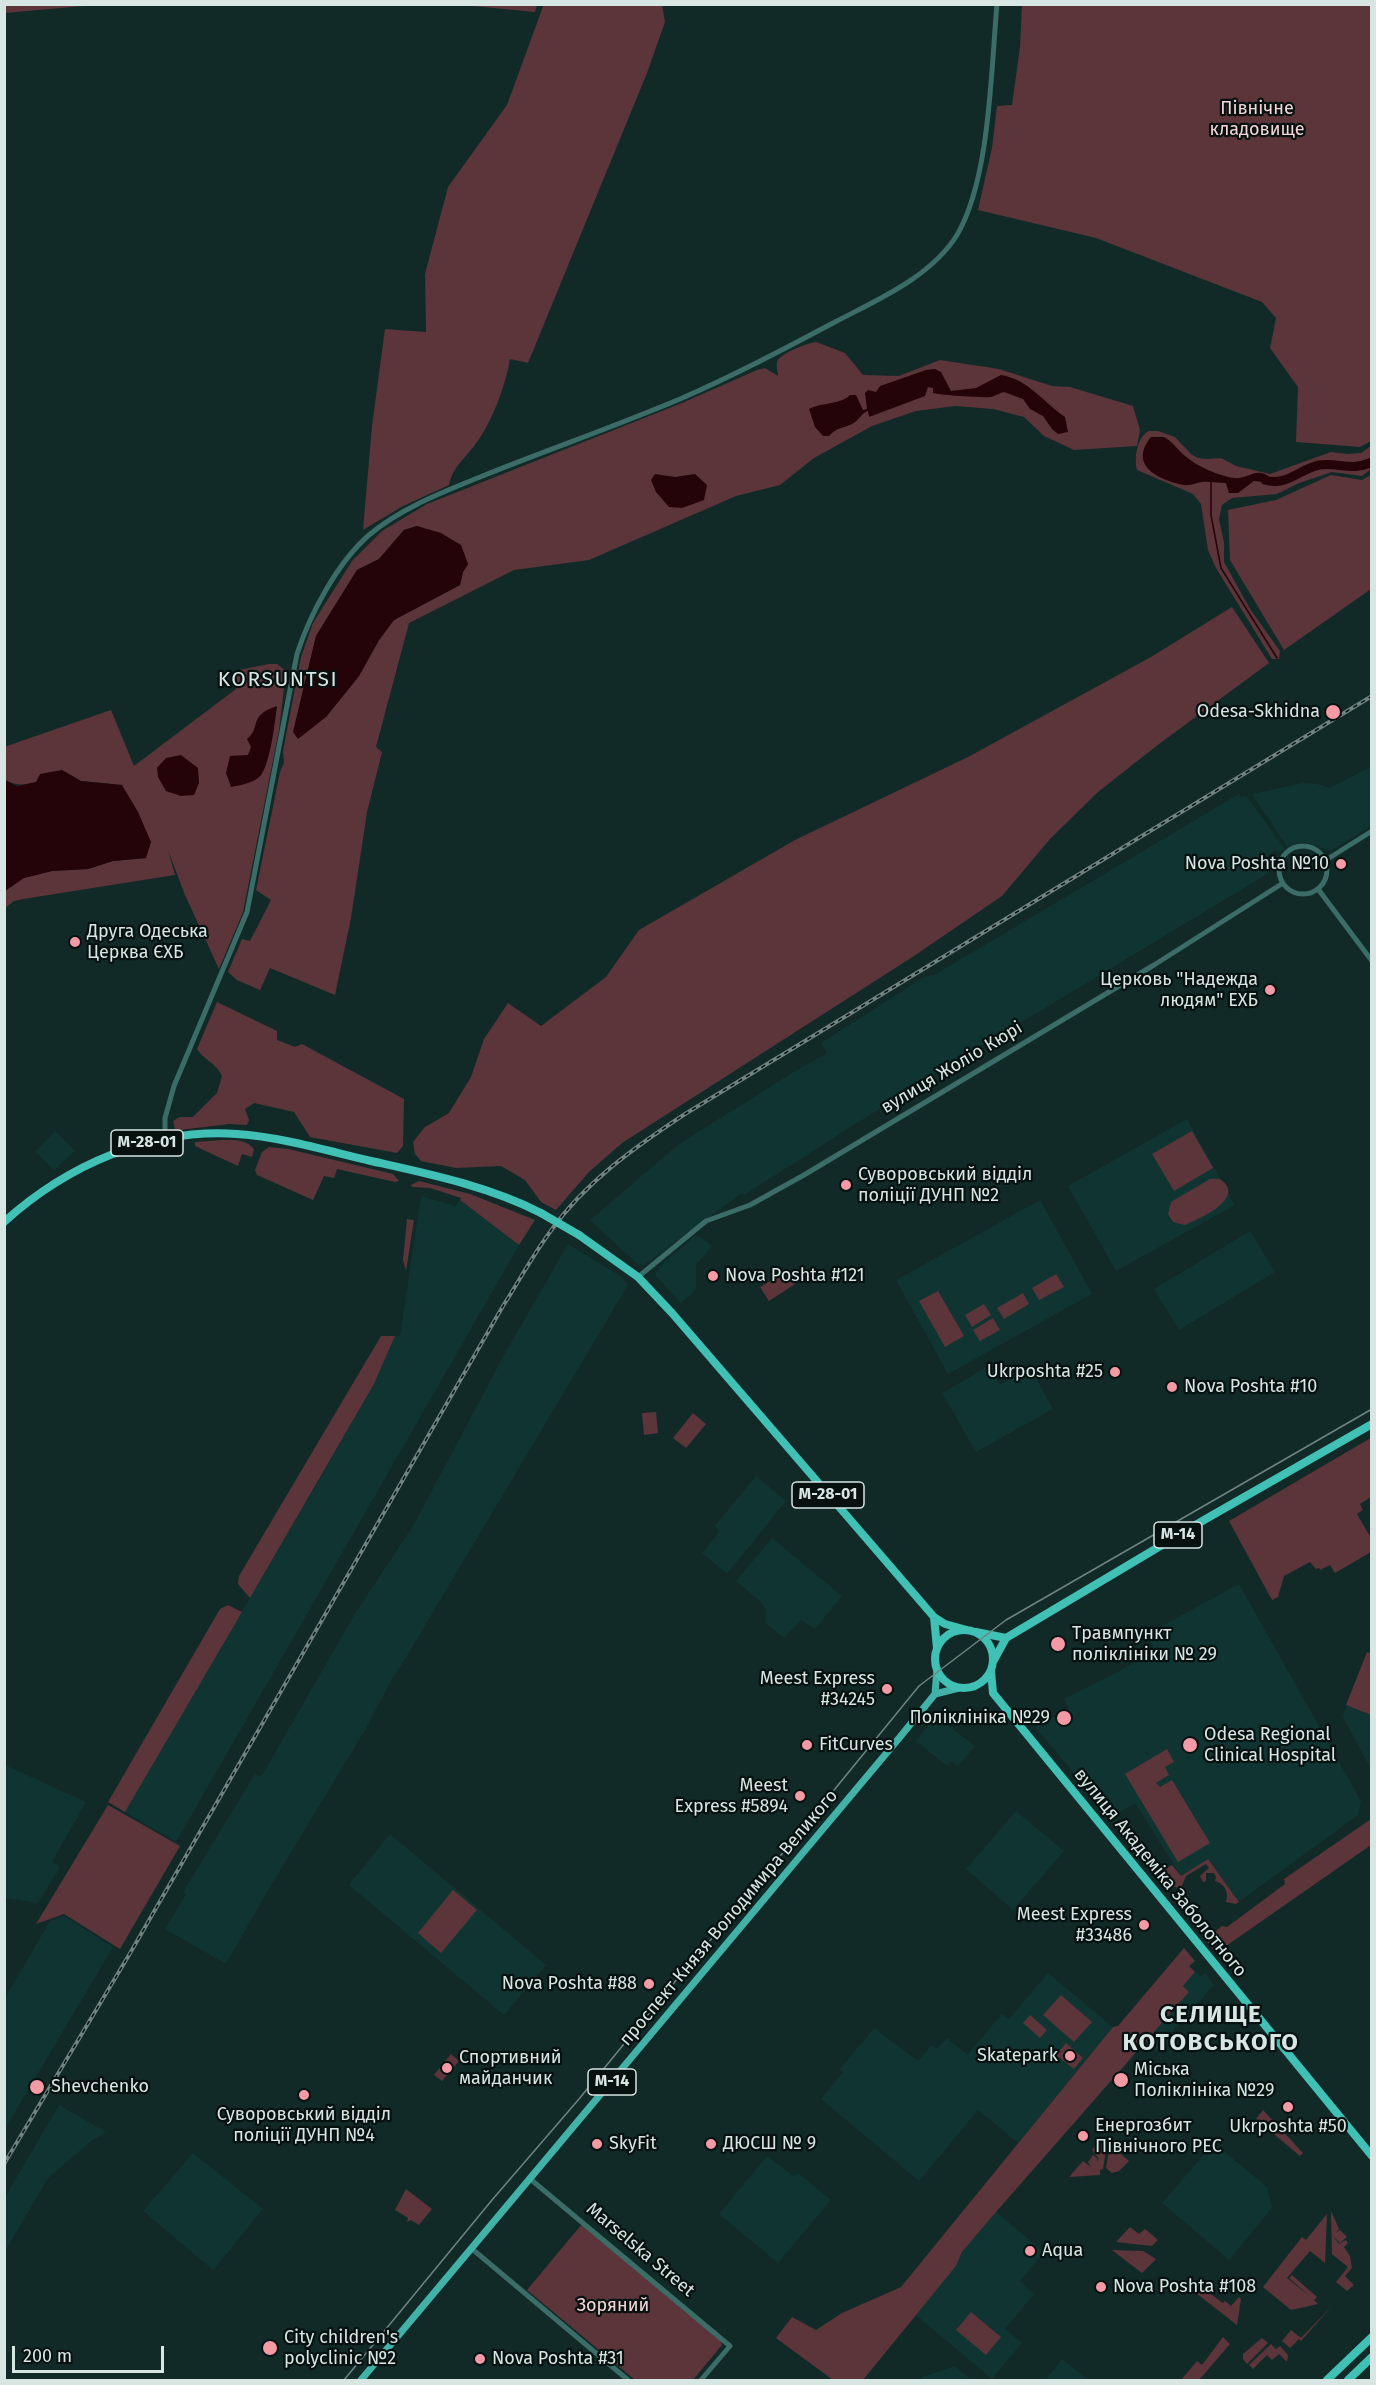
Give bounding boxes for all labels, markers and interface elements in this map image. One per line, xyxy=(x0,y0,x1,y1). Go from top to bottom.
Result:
park label: Північне кладовище xyxy=(1210,98,1304,140)
district label: KORSUNTSI xyxy=(218,667,338,693)
place label: Odesa-Skhidna xyxy=(1197,701,1320,723)
marker: Odesa-Skhidna xyxy=(1324,703,1342,721)
place label: Nova Poshta №10 xyxy=(1185,853,1329,875)
marker: Nova Poshta №10 xyxy=(1334,857,1348,871)
place label: Друга Одеська Церква ЄХБ xyxy=(87,921,208,964)
marker: Друга Одеська Церква ЄХБ xyxy=(68,935,82,949)
place label: Церковь "Надежда людям" ЕХБ xyxy=(1100,969,1258,1012)
marker: Церковь "Надежда людям" ЕХБ xyxy=(1263,983,1277,997)
street label: вулиця Жоліо Кюрі xyxy=(877,1017,1027,1119)
road number: М-28-01 xyxy=(111,1130,183,1156)
place label: Суворовський відділ поліції ДУНП №2 xyxy=(858,1164,1032,1206)
marker: Суворовський відділ поліції ДУНП №2 xyxy=(839,1178,853,1192)
place label: Nova Poshta #121 xyxy=(725,1265,865,1287)
marker: Nova Poshta #121 xyxy=(706,1269,720,1283)
place label: Ukrposhta #25 xyxy=(987,1361,1103,1383)
marker: Ukrposhta #25 xyxy=(1108,1365,1122,1379)
place label: Nova Poshta #10 xyxy=(1184,1376,1317,1398)
marker: Nova Poshta #10 xyxy=(1165,1380,1179,1394)
road number: М-28-01 xyxy=(792,1482,864,1508)
road number: М-14 xyxy=(1154,1522,1202,1548)
place label: Травмпункт поліклініки № 29 xyxy=(1072,1623,1217,1666)
marker: Травмпункт поліклініки № 29 xyxy=(1049,1635,1067,1653)
place label: Meest Express #34245 xyxy=(760,1668,875,1710)
marker: Meest Express #34245 xyxy=(880,1682,894,1696)
place label: Поліклініка №29 xyxy=(910,1707,1050,1729)
marker: Поліклініка №29 xyxy=(1055,1709,1073,1727)
place label: Odesa Regional Clinical Hospital xyxy=(1204,1724,1336,1766)
place label: FitCurves xyxy=(819,1734,893,1756)
marker: Odesa Regional Clinical Hospital xyxy=(1181,1736,1199,1754)
marker: FitCurves xyxy=(800,1738,814,1752)
street label: вулиця Академіка Заболотного xyxy=(1069,1764,1251,1982)
place label: Meest Express #5894 xyxy=(675,1775,788,1818)
street label: проспект Князя Володимира Великого xyxy=(615,1785,843,2051)
marker: Meest Express #5894 xyxy=(793,1789,807,1803)
place label: Meest Express #33486 xyxy=(1017,1904,1132,1946)
marker: Meest Express #33486 xyxy=(1137,1918,1151,1932)
place label: Nova Poshta #88 xyxy=(502,1973,637,1995)
marker: Nova Poshta #88 xyxy=(642,1977,656,1991)
district label: СЕЛИЩЕ КОТОВСЬКОГО xyxy=(1123,2001,1299,2057)
place label: Skatepark xyxy=(977,2045,1058,2067)
place label: Спортивний майданчик xyxy=(459,2047,562,2090)
marker: Skatepark xyxy=(1063,2049,1077,2063)
place label: Міська Поліклініка №29 xyxy=(1134,2059,1274,2102)
marker: Спортивний майданчик xyxy=(440,2061,454,2075)
road number: М-14 xyxy=(588,2069,636,2095)
marker: Міська Поліклініка №29 xyxy=(1112,2071,1130,2089)
place label: Shevchenko xyxy=(51,2076,149,2098)
marker: Shevchenko xyxy=(28,2078,46,2096)
marker: Суворовський відділ поліції ДУНП №4 xyxy=(297,2088,311,2102)
marker: Ukrposhta #50 xyxy=(1281,2100,1295,2114)
place label: Суворовський відділ поліції ДУНП №4 xyxy=(217,2104,391,2146)
place label: Енергозбит Північного РЕС xyxy=(1095,2115,1222,2158)
place label: Ukrposhta #50 xyxy=(1229,2116,1347,2138)
marker: Енергозбит Північного РЕС xyxy=(1076,2129,1090,2143)
place label: SkyFit xyxy=(609,2133,657,2155)
place label: ДЮСШ № 9 xyxy=(723,2133,816,2155)
marker: SkyFit xyxy=(590,2137,604,2151)
marker: ДЮСШ № 9 xyxy=(704,2137,718,2151)
street label: Marselska Street xyxy=(581,2198,699,2302)
place label: Aqua xyxy=(1042,2240,1083,2262)
marker: Aqua xyxy=(1023,2244,1037,2258)
place label: Nova Poshta #108 xyxy=(1113,2276,1256,2298)
marker: Nova Poshta #108 xyxy=(1094,2280,1108,2294)
park label: Зоряний xyxy=(577,2295,649,2317)
place label: City children's polyclinic №2 xyxy=(284,2327,398,2370)
scale bar xyxy=(15,2334,166,2372)
marker: City children's polyclinic №2 xyxy=(261,2339,279,2357)
text: 200 m xyxy=(23,2345,72,2367)
place label: Nova Poshta #31 xyxy=(492,2348,624,2370)
marker: Nova Poshta #31 xyxy=(473,2352,487,2366)

